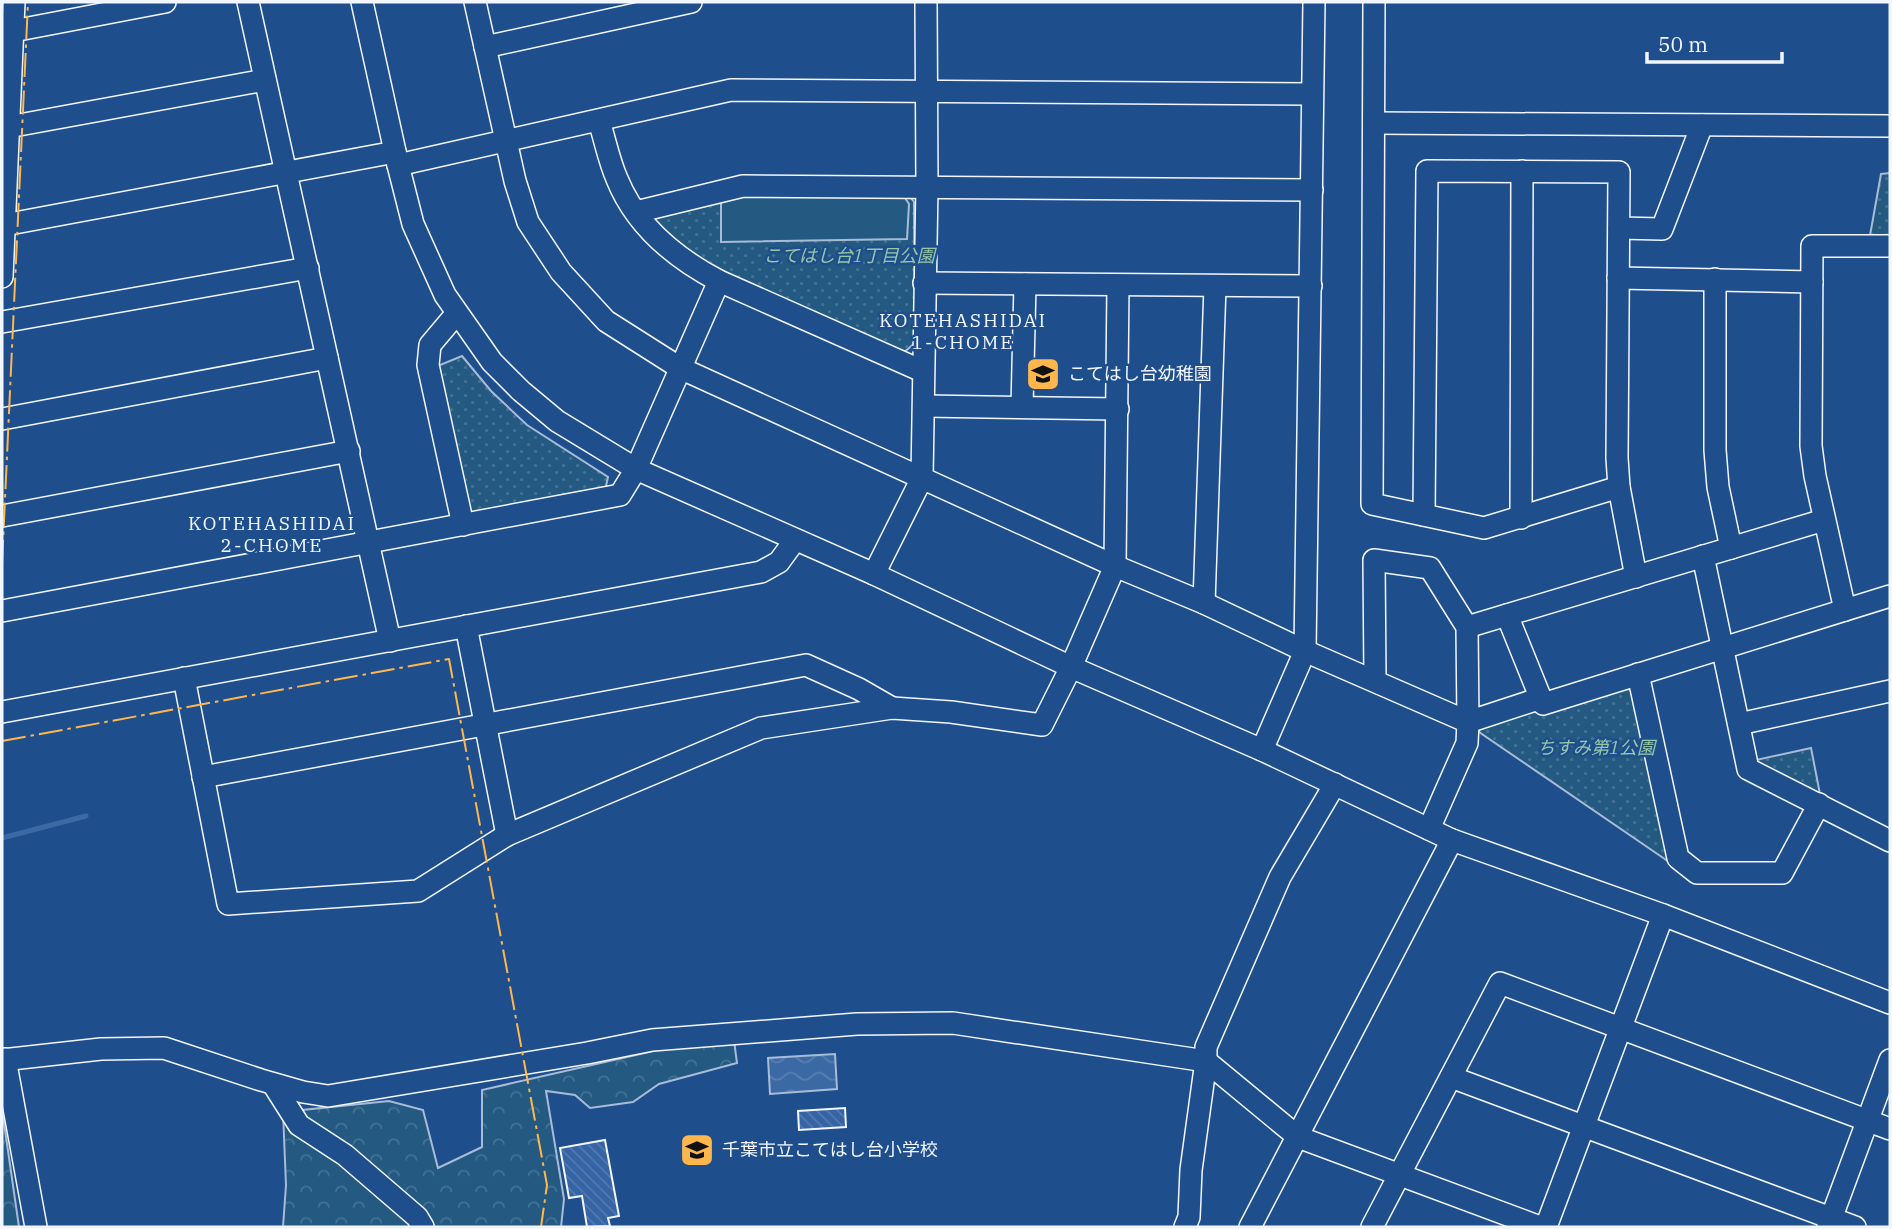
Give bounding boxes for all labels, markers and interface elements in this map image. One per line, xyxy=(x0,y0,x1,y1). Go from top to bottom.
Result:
scale bar xyxy=(1647,21,1782,65)
text: 50 m xyxy=(1658,30,1708,58)
park label: こてはし台1丁目公園 xyxy=(763,244,938,267)
district label: KOTEHASHIDAI 1-CHOME xyxy=(879,308,1047,354)
school or university icon: こてはし台幼稚園 xyxy=(1024,355,1062,393)
place label: こてはし台幼稚園 xyxy=(1068,362,1212,385)
district label: KOTEHASHIDAI 2-CHOME xyxy=(188,511,356,557)
park label: ちすみ第1公園 xyxy=(1537,736,1658,759)
school or university icon: 千葉市立こてはし台小学校 xyxy=(678,1131,716,1169)
place label: 千葉市立こてはし台小学校 xyxy=(722,1138,938,1161)

